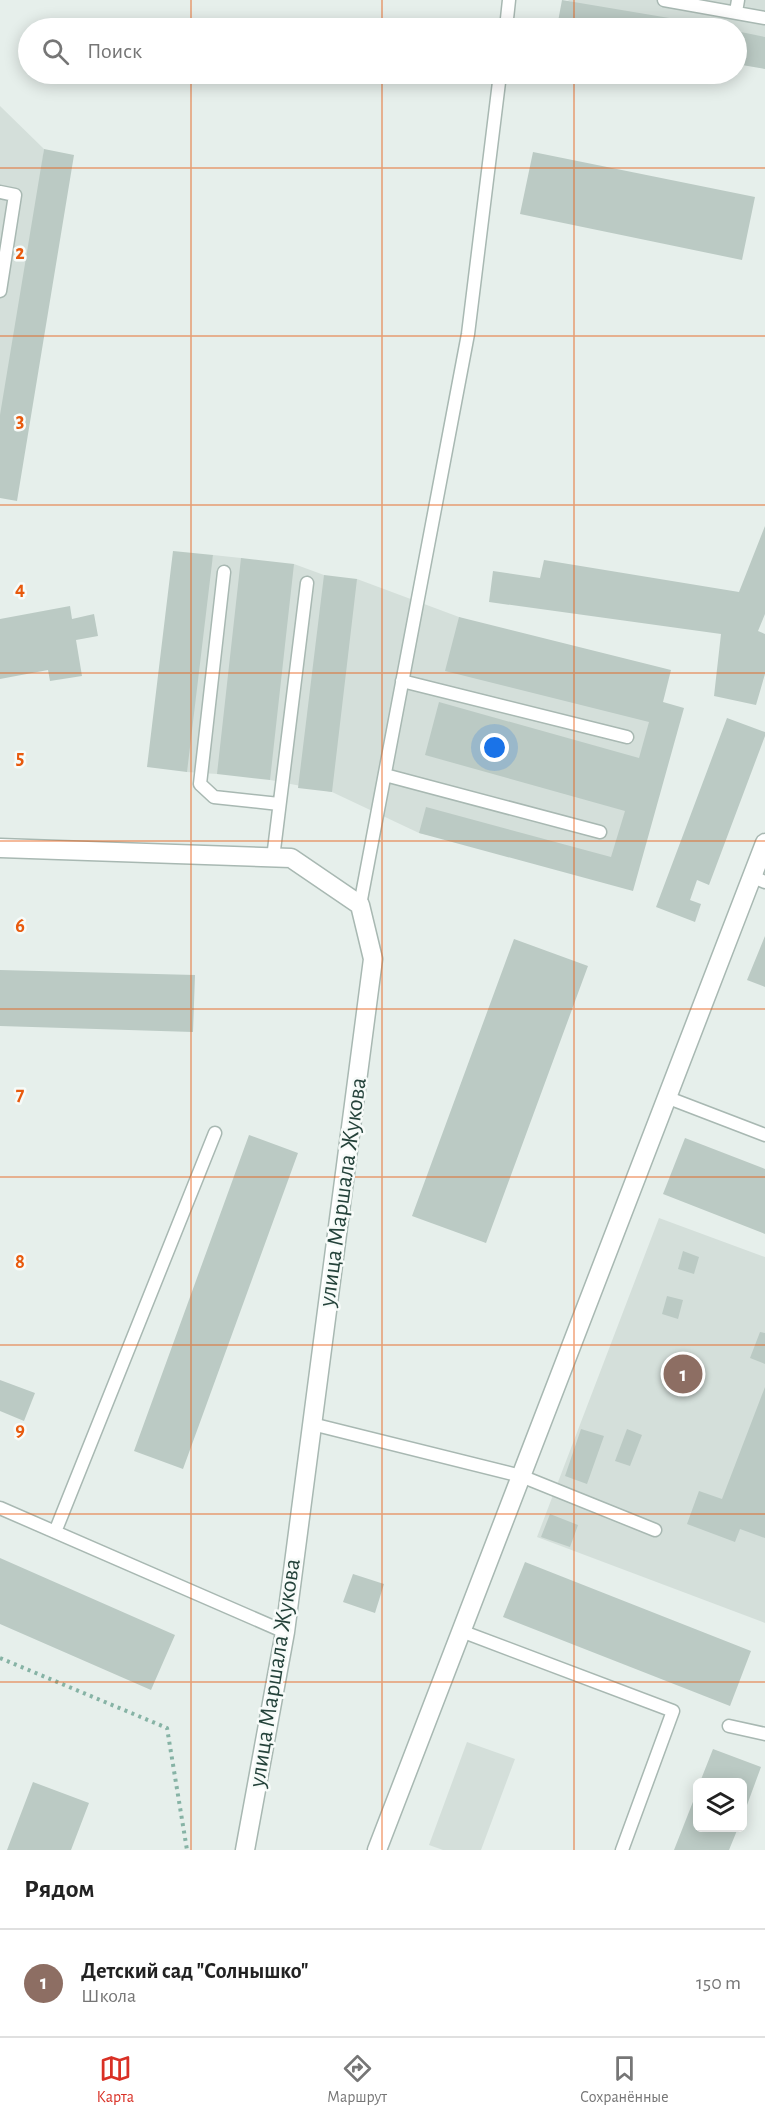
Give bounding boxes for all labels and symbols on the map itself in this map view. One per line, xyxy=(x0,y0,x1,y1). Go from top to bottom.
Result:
text: 2 xyxy=(15,243,25,263)
text: 3 xyxy=(16,411,24,431)
text: 4 xyxy=(15,579,25,599)
your location xyxy=(480,733,509,762)
text: 5 xyxy=(16,748,24,768)
text: 6 xyxy=(15,916,25,936)
street label: улица Маршала Жукова xyxy=(315,1076,371,1309)
text: 7 xyxy=(16,1084,25,1104)
text: 8 xyxy=(15,1252,25,1272)
pin: 1 xyxy=(664,1352,702,1396)
text: 9 xyxy=(15,1420,25,1440)
street label: улица Маршала Жукова xyxy=(245,1557,305,1790)

